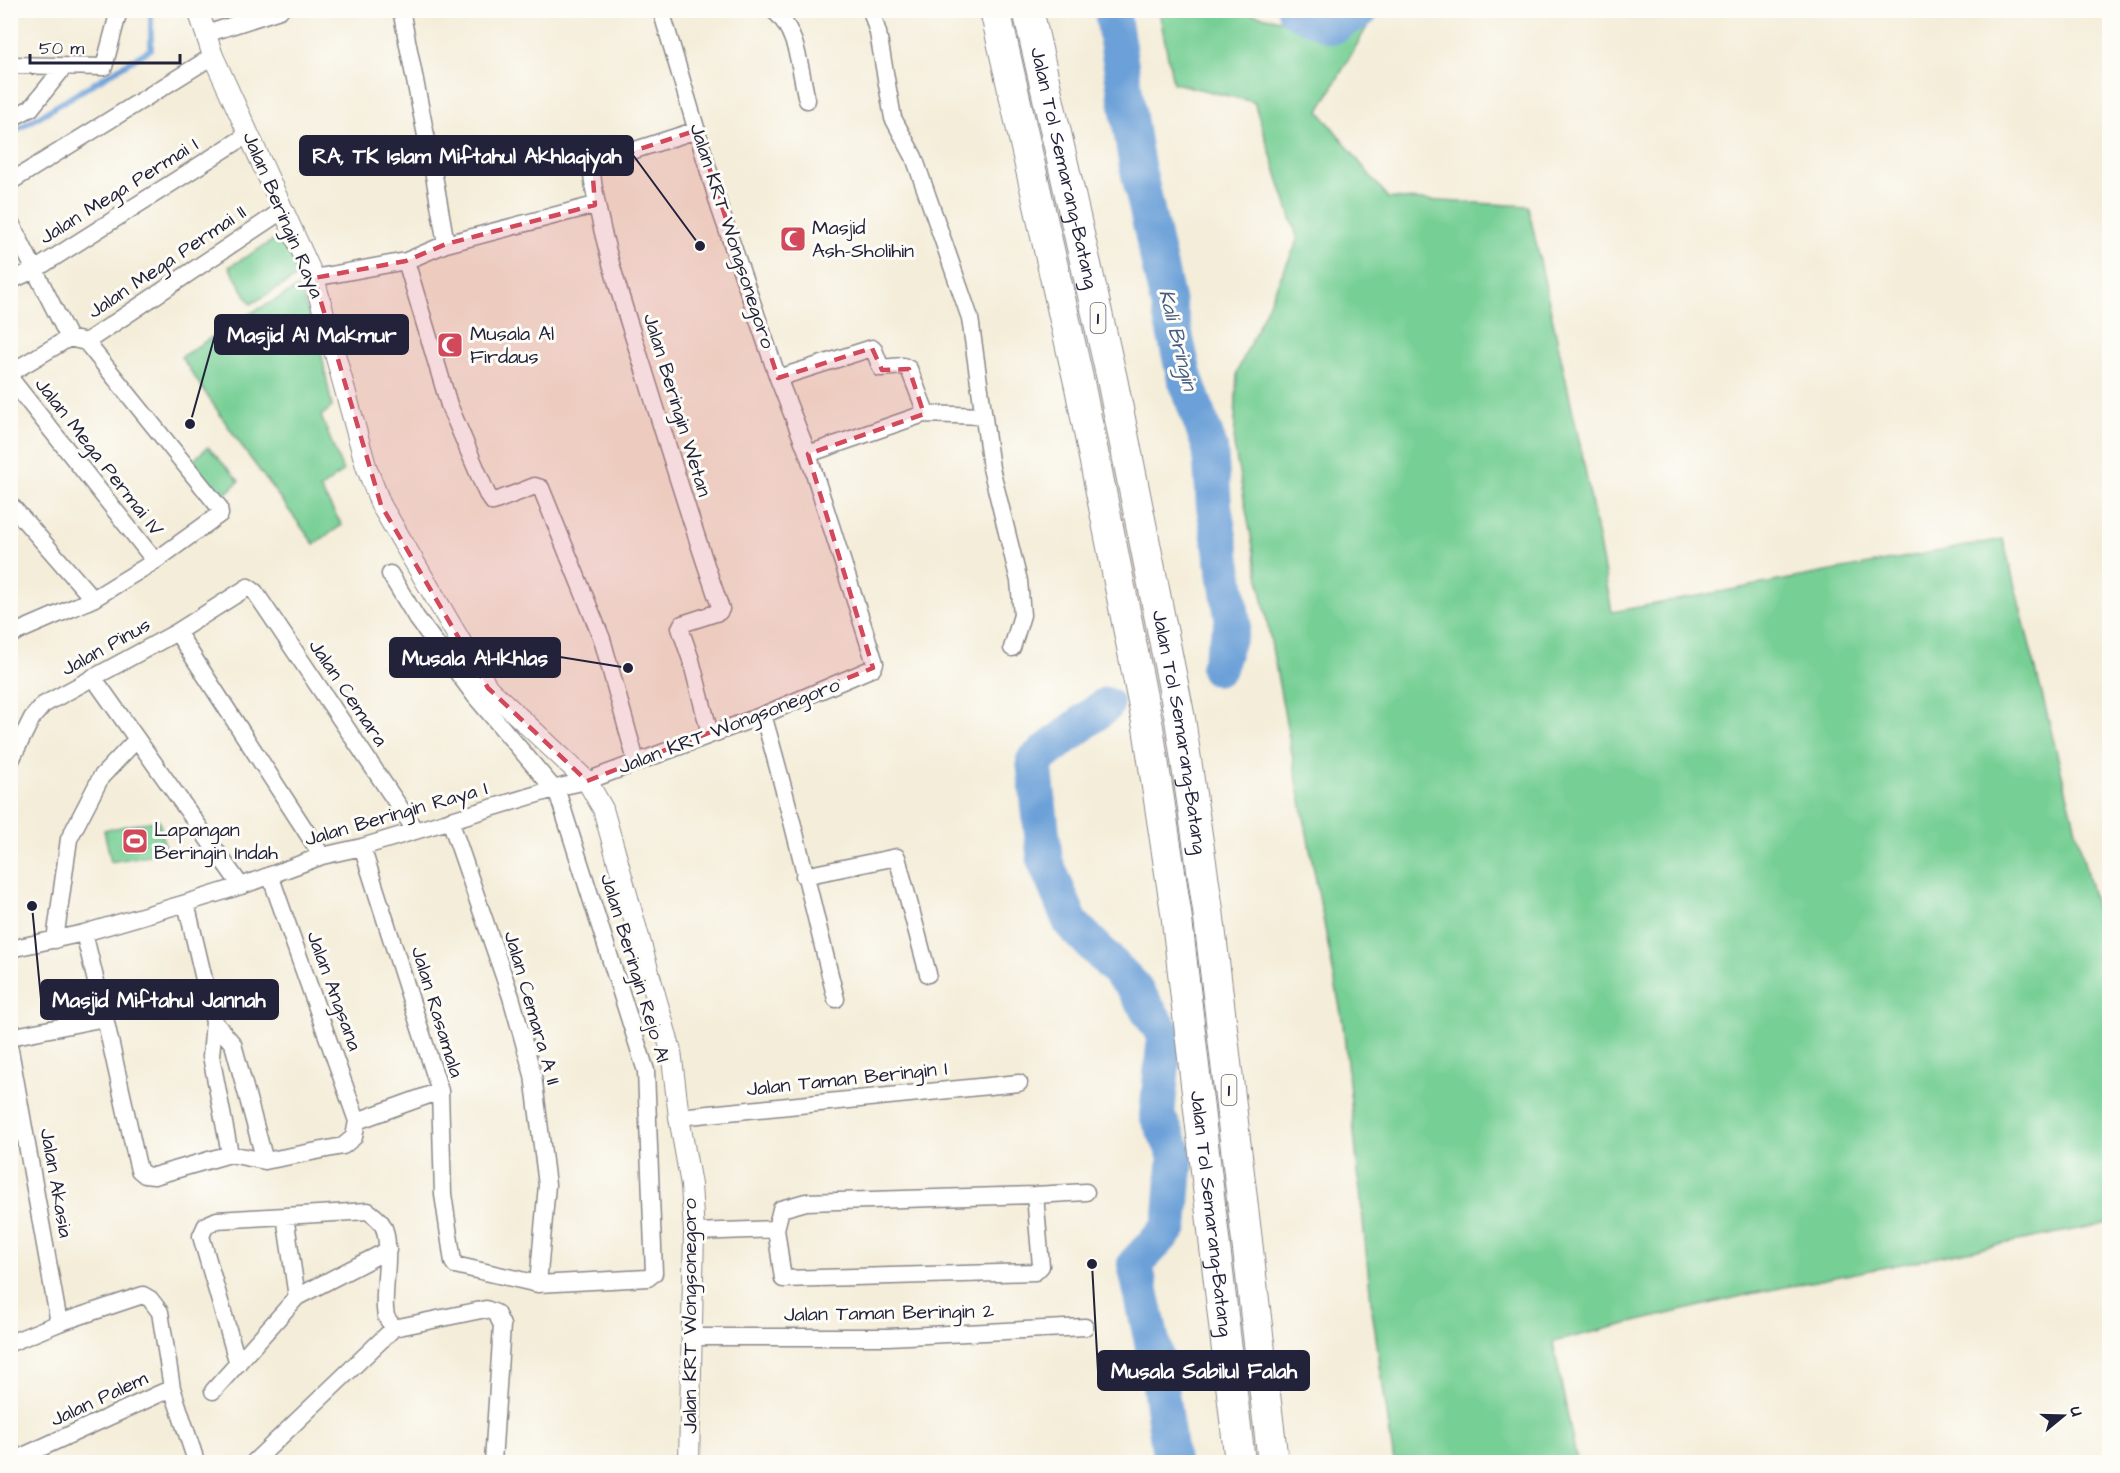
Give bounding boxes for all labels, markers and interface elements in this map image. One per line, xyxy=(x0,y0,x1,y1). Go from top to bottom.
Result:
scale bar xyxy=(30,27,180,65)
text: 50 m xyxy=(39,36,84,61)
street label: Jalan Tol Semarang–Batang xyxy=(1023,44,1105,292)
street label: Jalan KRT Wongsonegoro xyxy=(681,120,782,353)
street label: Jalan Beringin Raya xyxy=(234,128,331,303)
street label: Jalan Mega Permai I xyxy=(34,131,204,252)
callout: RA, TK Islam Miftahul Akhlaqiyah xyxy=(300,136,633,175)
text: RA, TK Islam Miftahul Akhlaqiyah xyxy=(312,142,622,174)
street label: Jalan Mega Permai II xyxy=(82,199,252,326)
place label: Masjid Ash-Sholihin xyxy=(812,214,914,265)
mosque icon: Masjid Ash-Sholihin xyxy=(778,224,808,254)
water label: Kali Bringin xyxy=(1151,287,1205,395)
road number: 1 xyxy=(1090,303,1106,333)
street label: Jalan Beringin Wetan xyxy=(635,310,718,500)
callout: Masjid Al Makmur xyxy=(215,315,408,354)
place label: Musala Al Firdaus xyxy=(470,320,554,371)
text: Masjid Al Makmur xyxy=(227,321,397,351)
mosque icon: Musala Al Firdaus xyxy=(435,330,465,360)
street label: Jalan Mega Permai IV xyxy=(27,372,170,543)
street label: Jalan Tol Semarang–Batang xyxy=(1145,608,1214,856)
street label: Jalan Pinus xyxy=(56,611,156,683)
street label: Jalan Cemara xyxy=(302,634,394,752)
callout: Musala Al-Ikhlas xyxy=(390,638,560,677)
text: Musala Al-Ikhlas xyxy=(402,644,548,673)
street label: Jalan KRT Wongsonegoro xyxy=(614,671,844,782)
street label: Jalan Beringin Raya I xyxy=(301,774,491,854)
place label: Lapangan Beringin Indah xyxy=(154,816,278,868)
sports icon: Lapangan Beringin Indah xyxy=(120,826,150,856)
street label: Jalan Beringin Rejo AI xyxy=(592,870,677,1066)
street label: Jalan Angsana xyxy=(298,927,369,1055)
street label: Jalan Cemara A II xyxy=(497,928,567,1088)
street label: Jalan Rasamala xyxy=(404,943,470,1081)
callout: Masjid Miftahul Jannah xyxy=(41,980,278,1019)
text: Masjid Miftahul Jannah xyxy=(52,986,266,1016)
street label: Jalan Taman Beringin I xyxy=(745,1055,949,1104)
road number: 1 xyxy=(1222,1075,1236,1105)
street label: Jalan Tol Semarang–Batang xyxy=(1183,1089,1239,1338)
street label: Jalan Akasia xyxy=(33,1126,79,1240)
street label: Jalan KRT Wongsonegoro xyxy=(676,1198,705,1434)
street label: Jalan Taman Beringin 2 xyxy=(784,1297,995,1330)
callout: Musala Sabilul Falah xyxy=(1098,1351,1309,1390)
text: Musala Sabilul Falah xyxy=(1111,1357,1298,1386)
street label: Jalan Palem xyxy=(46,1364,153,1434)
north arrow xyxy=(2033,1386,2093,1446)
text: U xyxy=(2064,1404,2088,1419)

